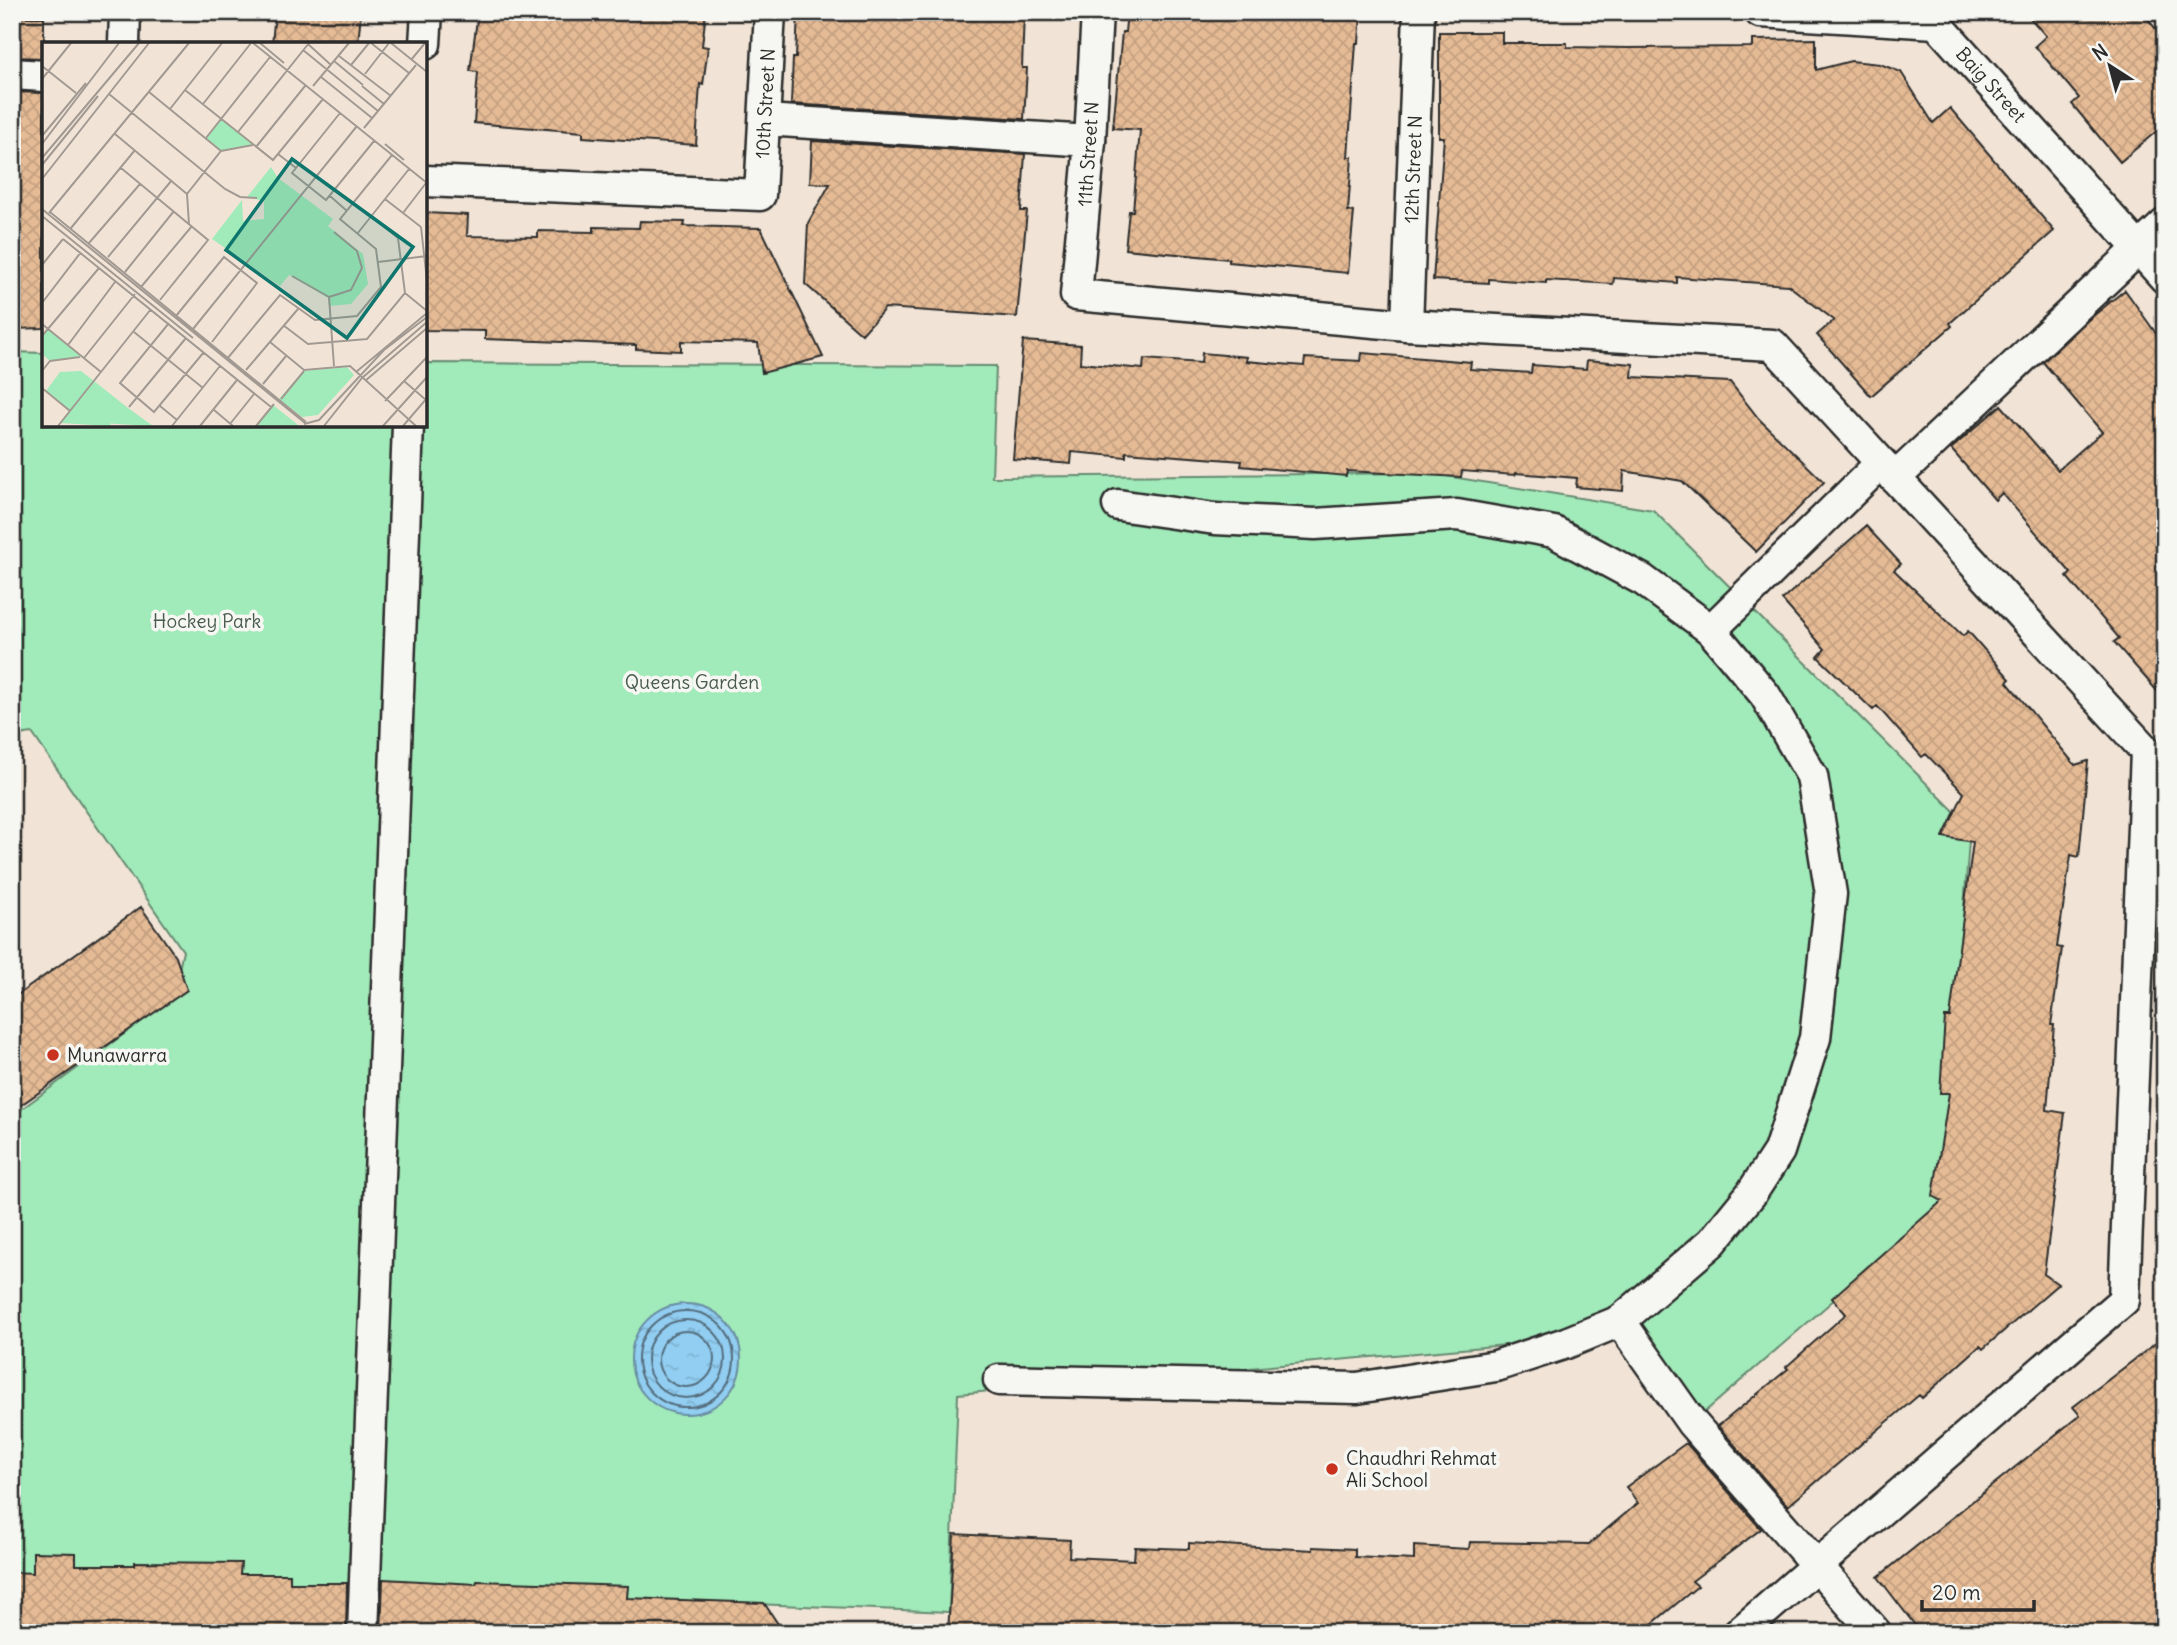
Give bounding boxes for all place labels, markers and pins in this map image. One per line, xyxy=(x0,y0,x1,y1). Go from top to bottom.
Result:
place label: Munawarra xyxy=(67,1043,167,1067)
marker: Munawarra xyxy=(45,1047,61,1063)
place label: Chaudhri Rehmat Ali School xyxy=(1346,1446,1497,1492)
marker: Chaudhri Rehmat Ali School xyxy=(1324,1461,1340,1477)

